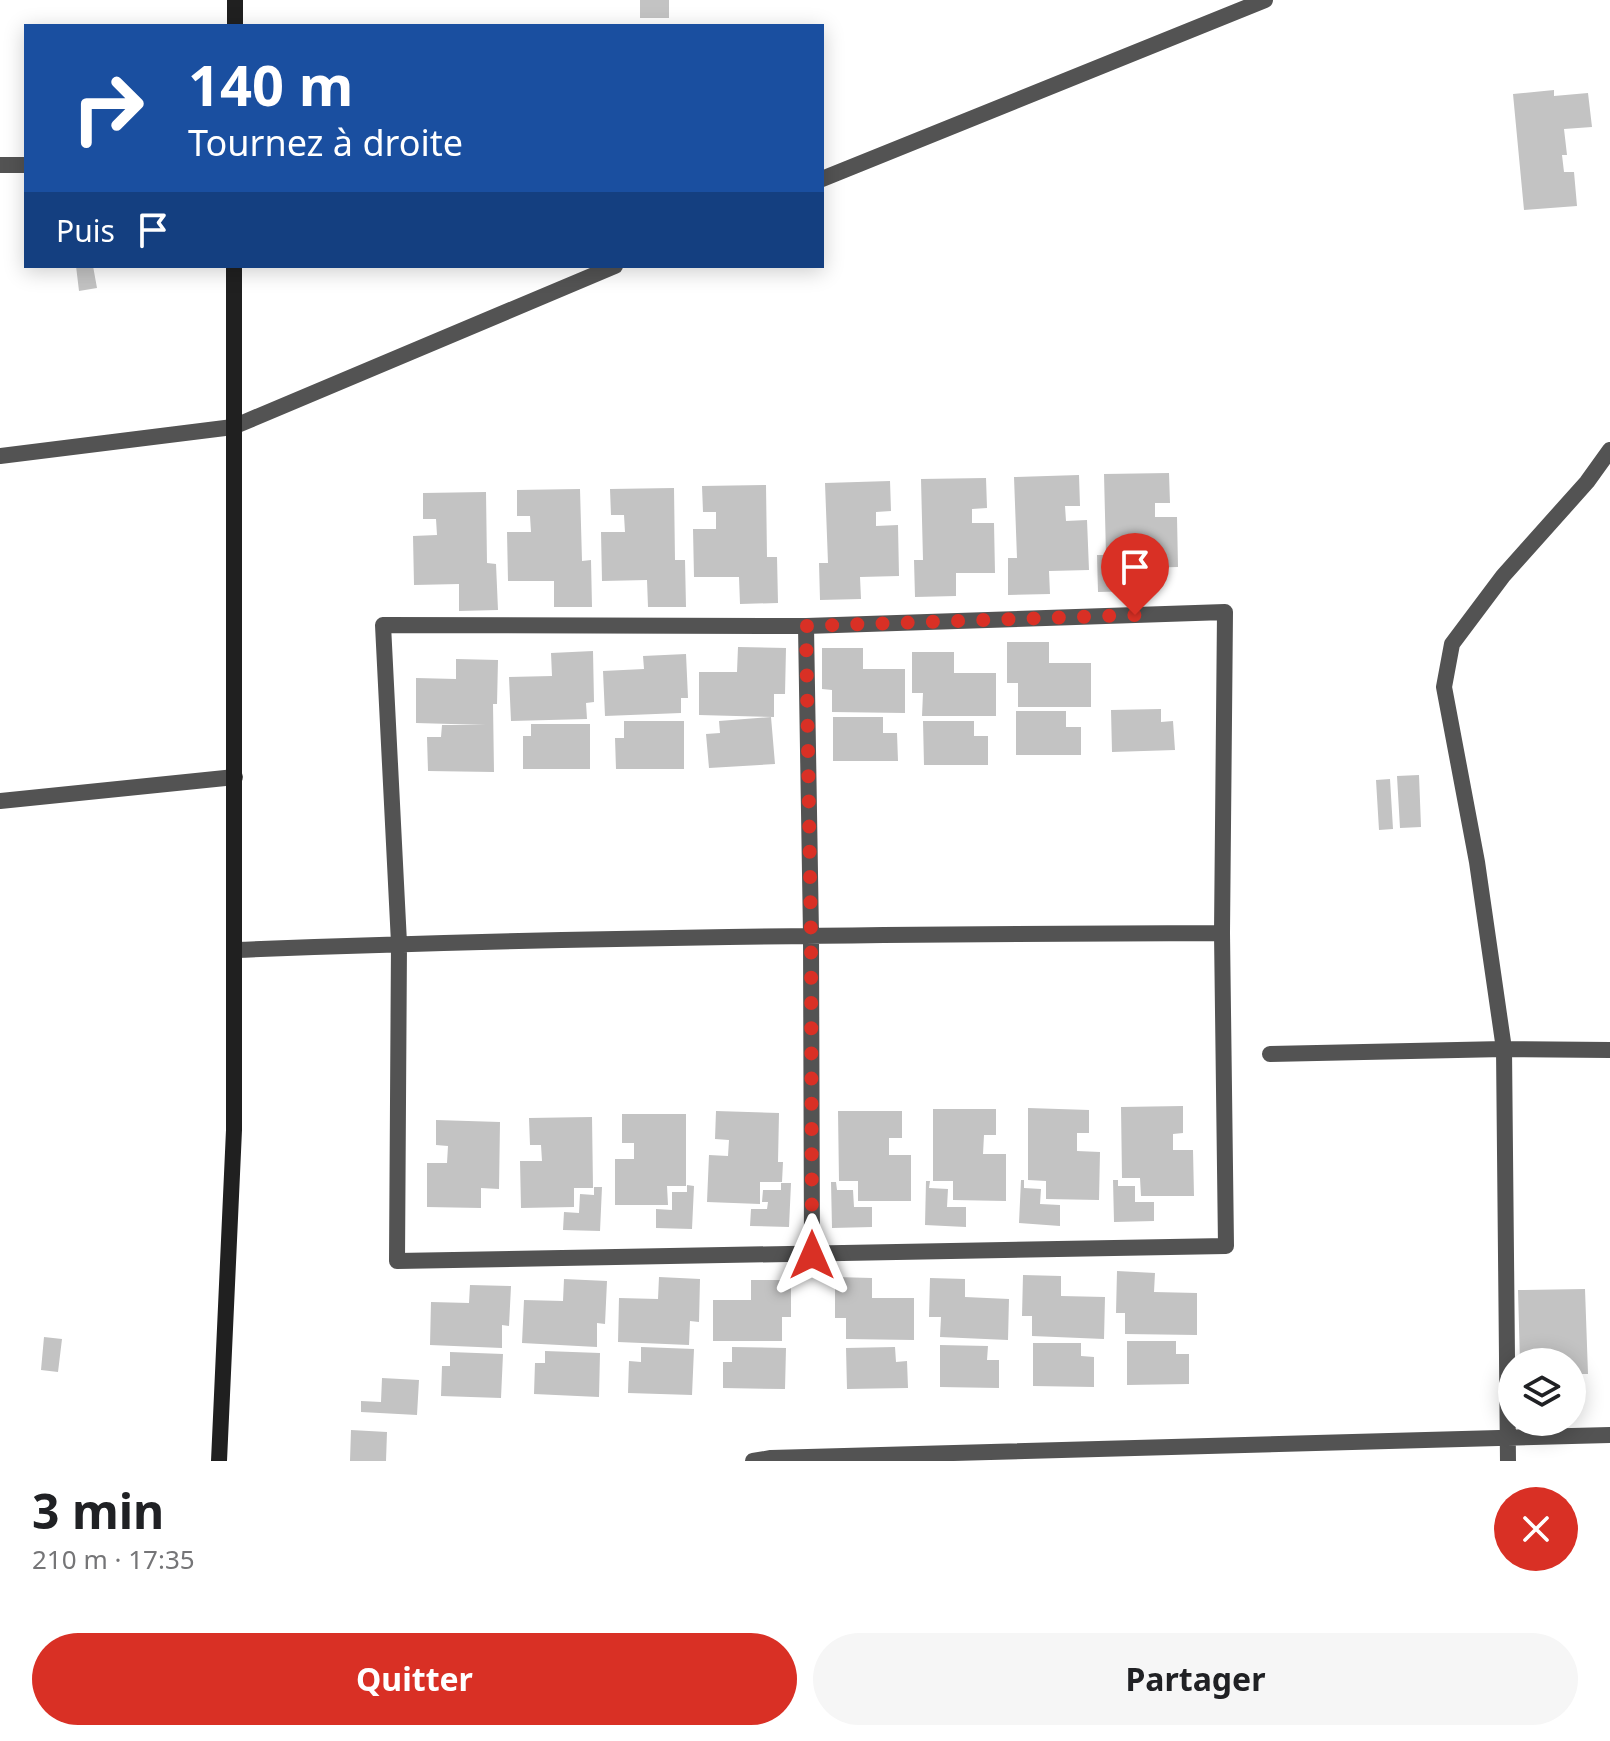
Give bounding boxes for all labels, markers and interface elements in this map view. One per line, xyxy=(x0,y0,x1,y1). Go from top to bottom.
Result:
text: 140 m xyxy=(188,46,353,122)
icon: right xyxy=(56,56,160,160)
text: Tournez à droite xyxy=(188,118,463,167)
icon: arrive xyxy=(131,208,175,252)
text: Puis xyxy=(56,210,115,251)
pin xyxy=(1101,533,1169,615)
icon: arrive xyxy=(1113,545,1157,589)
position arrow xyxy=(770,1213,854,1297)
map controls xyxy=(1498,1348,1586,1436)
button: layers xyxy=(1498,1348,1586,1436)
text: 3 min xyxy=(32,1478,164,1543)
button: close xyxy=(1494,1487,1578,1571)
text: 210 m · 17:35 xyxy=(32,1541,195,1577)
button: Quitter xyxy=(32,1633,797,1725)
button: Partager xyxy=(813,1633,1578,1725)

